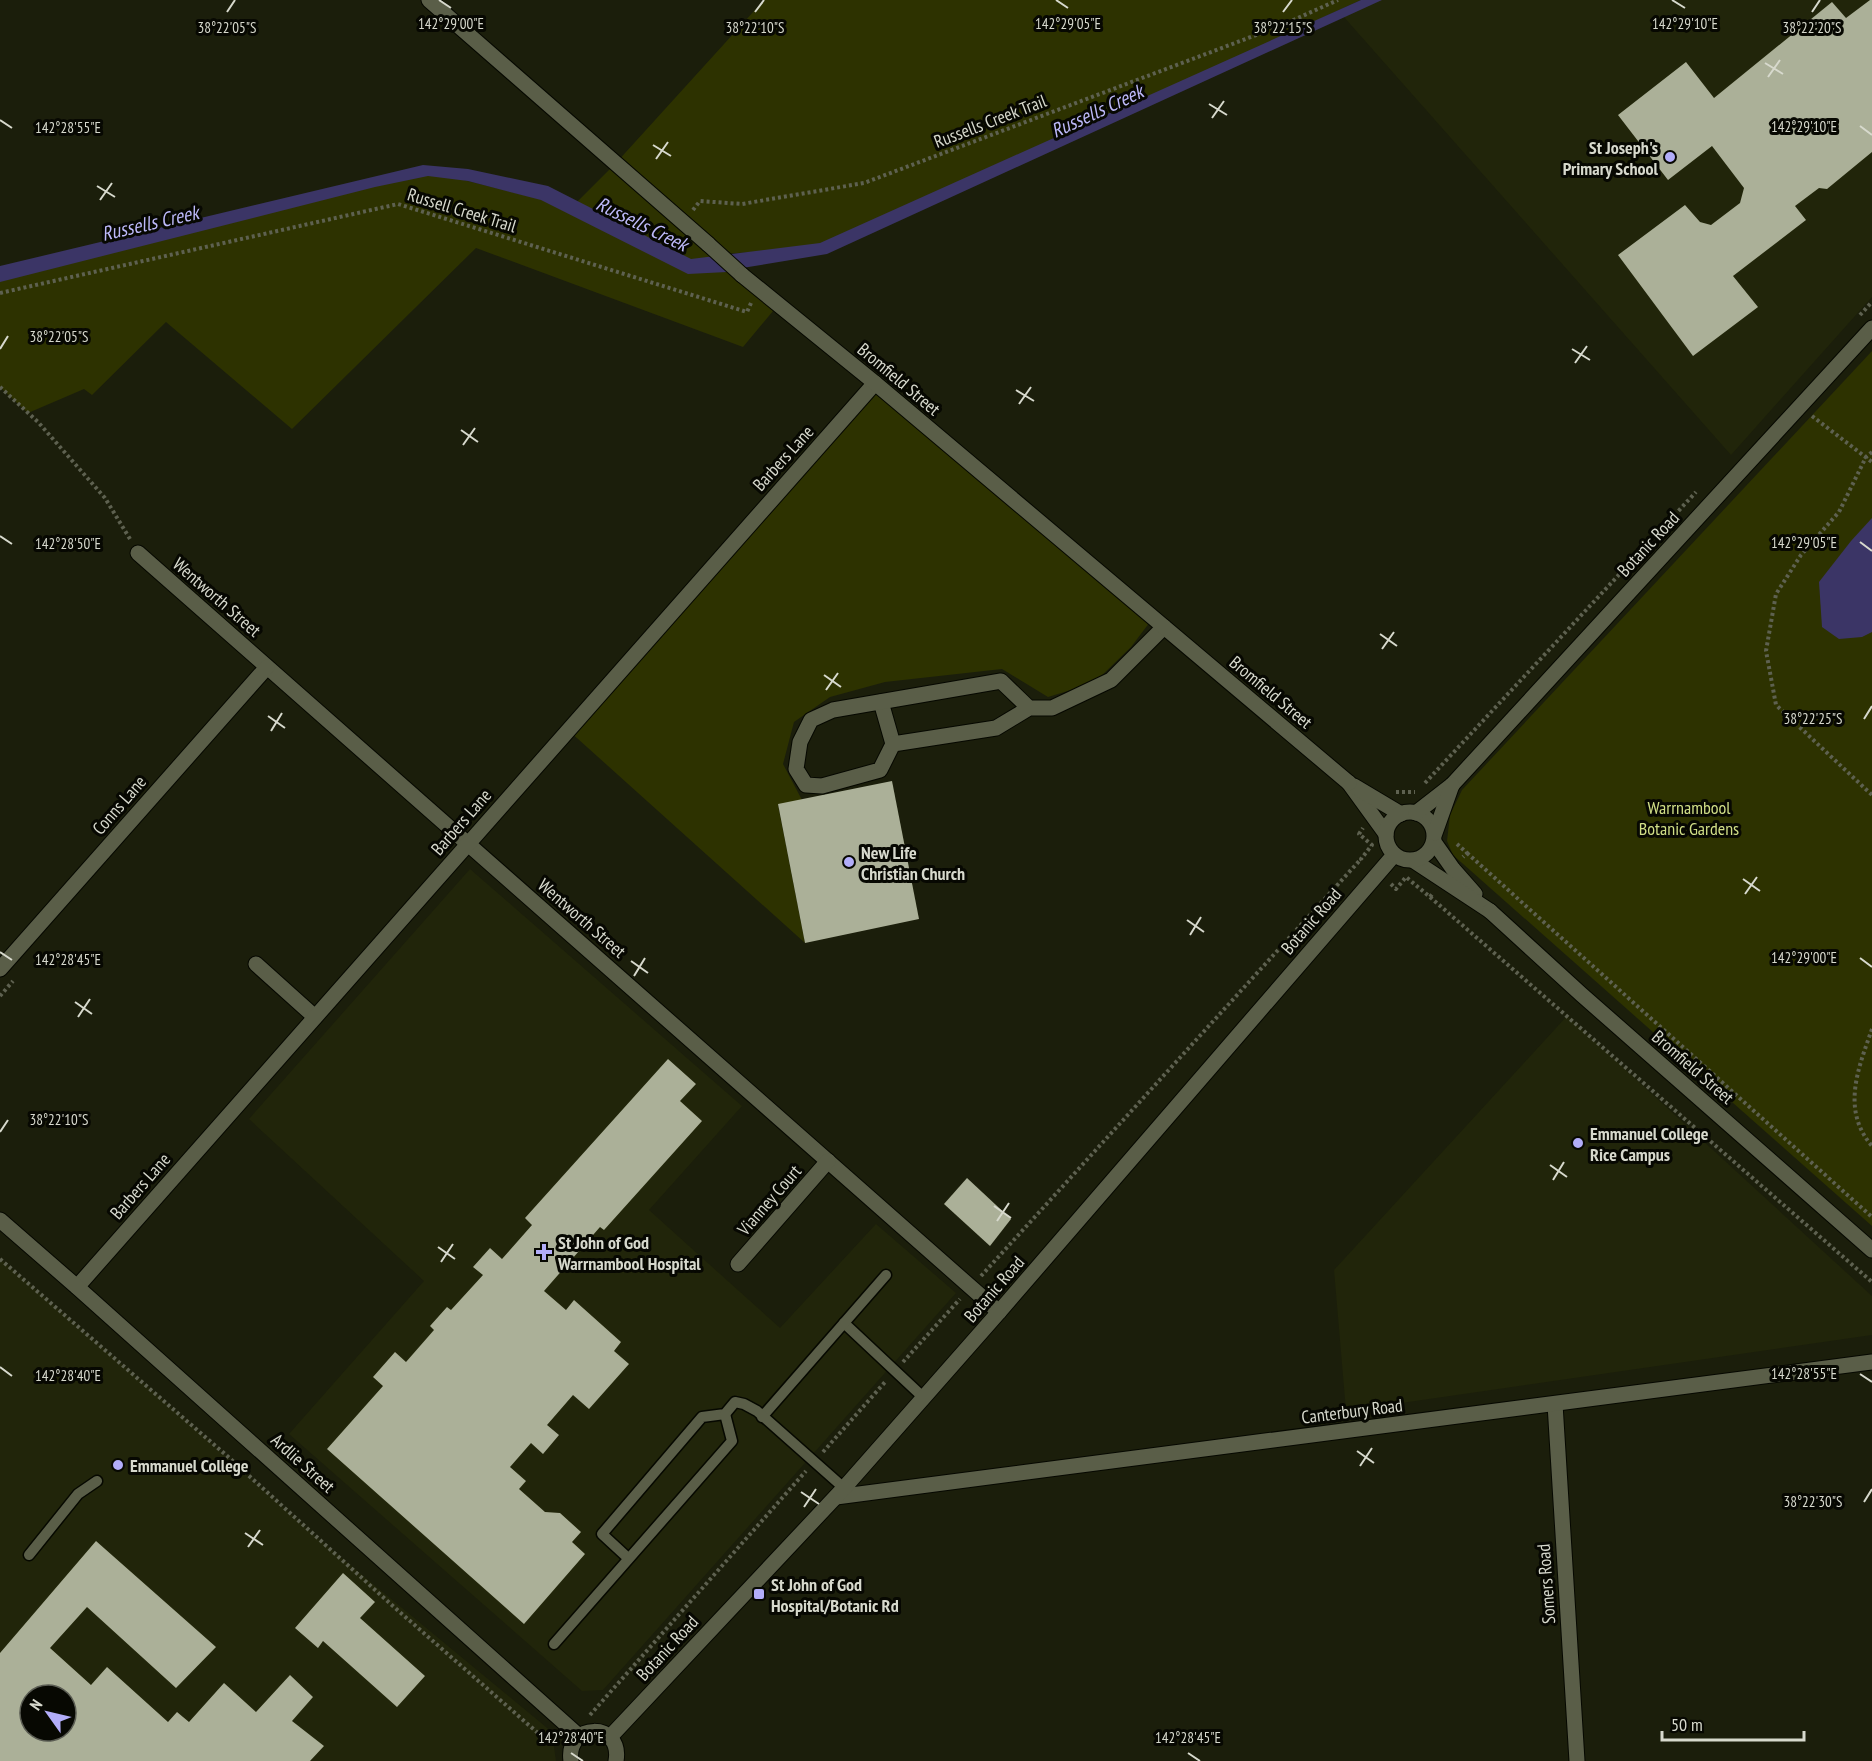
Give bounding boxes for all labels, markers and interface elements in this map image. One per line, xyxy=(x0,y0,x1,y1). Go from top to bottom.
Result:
text: 142°29'00"E xyxy=(418,14,484,33)
text: 142°29'05"E xyxy=(1035,14,1101,33)
text: 142°29'10"E xyxy=(1652,14,1718,33)
text: 38°22'05"S xyxy=(197,18,257,37)
text: 38°22'10"S xyxy=(725,18,785,37)
text: 38°22'15"S xyxy=(1253,18,1313,37)
text: 38°22'20"S xyxy=(1782,18,1842,37)
water label: Russells Creek xyxy=(1047,77,1149,144)
street label: Russells Creek Trail xyxy=(930,89,1050,153)
text: 142°29'10"E xyxy=(1771,117,1837,136)
text: 142°28'55"E xyxy=(35,118,101,137)
place label: St Joseph's Primary School xyxy=(1563,136,1659,180)
marker: St Joseph's Primary School xyxy=(1663,150,1677,164)
street label: Russell Creek Trail xyxy=(405,183,520,238)
water label: Russells Creek xyxy=(592,191,694,258)
water label: Russells Creek xyxy=(99,199,203,247)
text: 38°22'05"S xyxy=(29,327,89,346)
street label: Bromfield Street xyxy=(853,338,945,420)
street label: Barbers Lane xyxy=(748,420,818,496)
street label: Botanic Road xyxy=(1612,507,1684,581)
text: 142°29'05"E xyxy=(1771,533,1837,552)
text: 142°28'50"E xyxy=(35,534,101,553)
street label: Wentworth Street xyxy=(168,552,266,642)
street label: Bromfield Street xyxy=(1225,651,1317,733)
text: 38°22'25"S xyxy=(1783,709,1843,728)
street label: Conns Lane xyxy=(87,771,151,839)
street label: Barbers Lane xyxy=(426,784,496,860)
park label: Warrnambool Botanic Gardens xyxy=(1639,796,1739,840)
place label: New Life Christian Church xyxy=(861,841,965,885)
marker: New Life Christian Church xyxy=(842,855,856,869)
street label: Wentworth Street xyxy=(533,873,631,963)
street label: Botanic Road xyxy=(1276,883,1346,959)
text: 142°29'00"E xyxy=(1771,948,1837,967)
text: 142°28'45"E xyxy=(35,950,101,969)
street label: Bromfield Street xyxy=(1647,1025,1739,1109)
text: 38°22'10"S xyxy=(29,1110,89,1129)
place label: Emmanuel College Rice Campus xyxy=(1590,1122,1709,1166)
marker: Emmanuel College Rice Campus xyxy=(1571,1136,1585,1150)
street label: Barbers Lane xyxy=(105,1148,175,1224)
street label: Vianney Court xyxy=(731,1160,806,1241)
place label: St John of God Warrnambool Hospital xyxy=(557,1231,701,1275)
marker: St John of God Warrnambool Hospital xyxy=(535,1243,553,1261)
street label: Botanic Road xyxy=(959,1251,1029,1327)
text: 142°28'55"E xyxy=(1771,1364,1837,1383)
text: 142°28'40"E xyxy=(35,1366,101,1385)
street label: Canterbury Road xyxy=(1300,1393,1404,1429)
street label: Ardlie Street xyxy=(266,1428,340,1498)
place label: Emmanuel College xyxy=(130,1454,249,1477)
marker: Emmanuel College xyxy=(111,1458,125,1472)
text: 38°22'30"S xyxy=(1783,1492,1843,1511)
street label: Somers Road xyxy=(1532,1543,1560,1625)
place label: St John of God Hospital/Botanic Rd xyxy=(771,1573,899,1617)
marker: St John of God Hospital/Botanic Rd xyxy=(752,1587,766,1601)
street label: Botanic Road xyxy=(631,1611,703,1685)
north arrow xyxy=(18,1683,78,1743)
text: N xyxy=(25,1695,46,1714)
scale bar xyxy=(1662,1704,1804,1742)
text: 50 m xyxy=(1671,1713,1703,1736)
text: 142°28'40"E xyxy=(538,1728,604,1747)
text: 142°28'45"E xyxy=(1155,1728,1221,1747)

